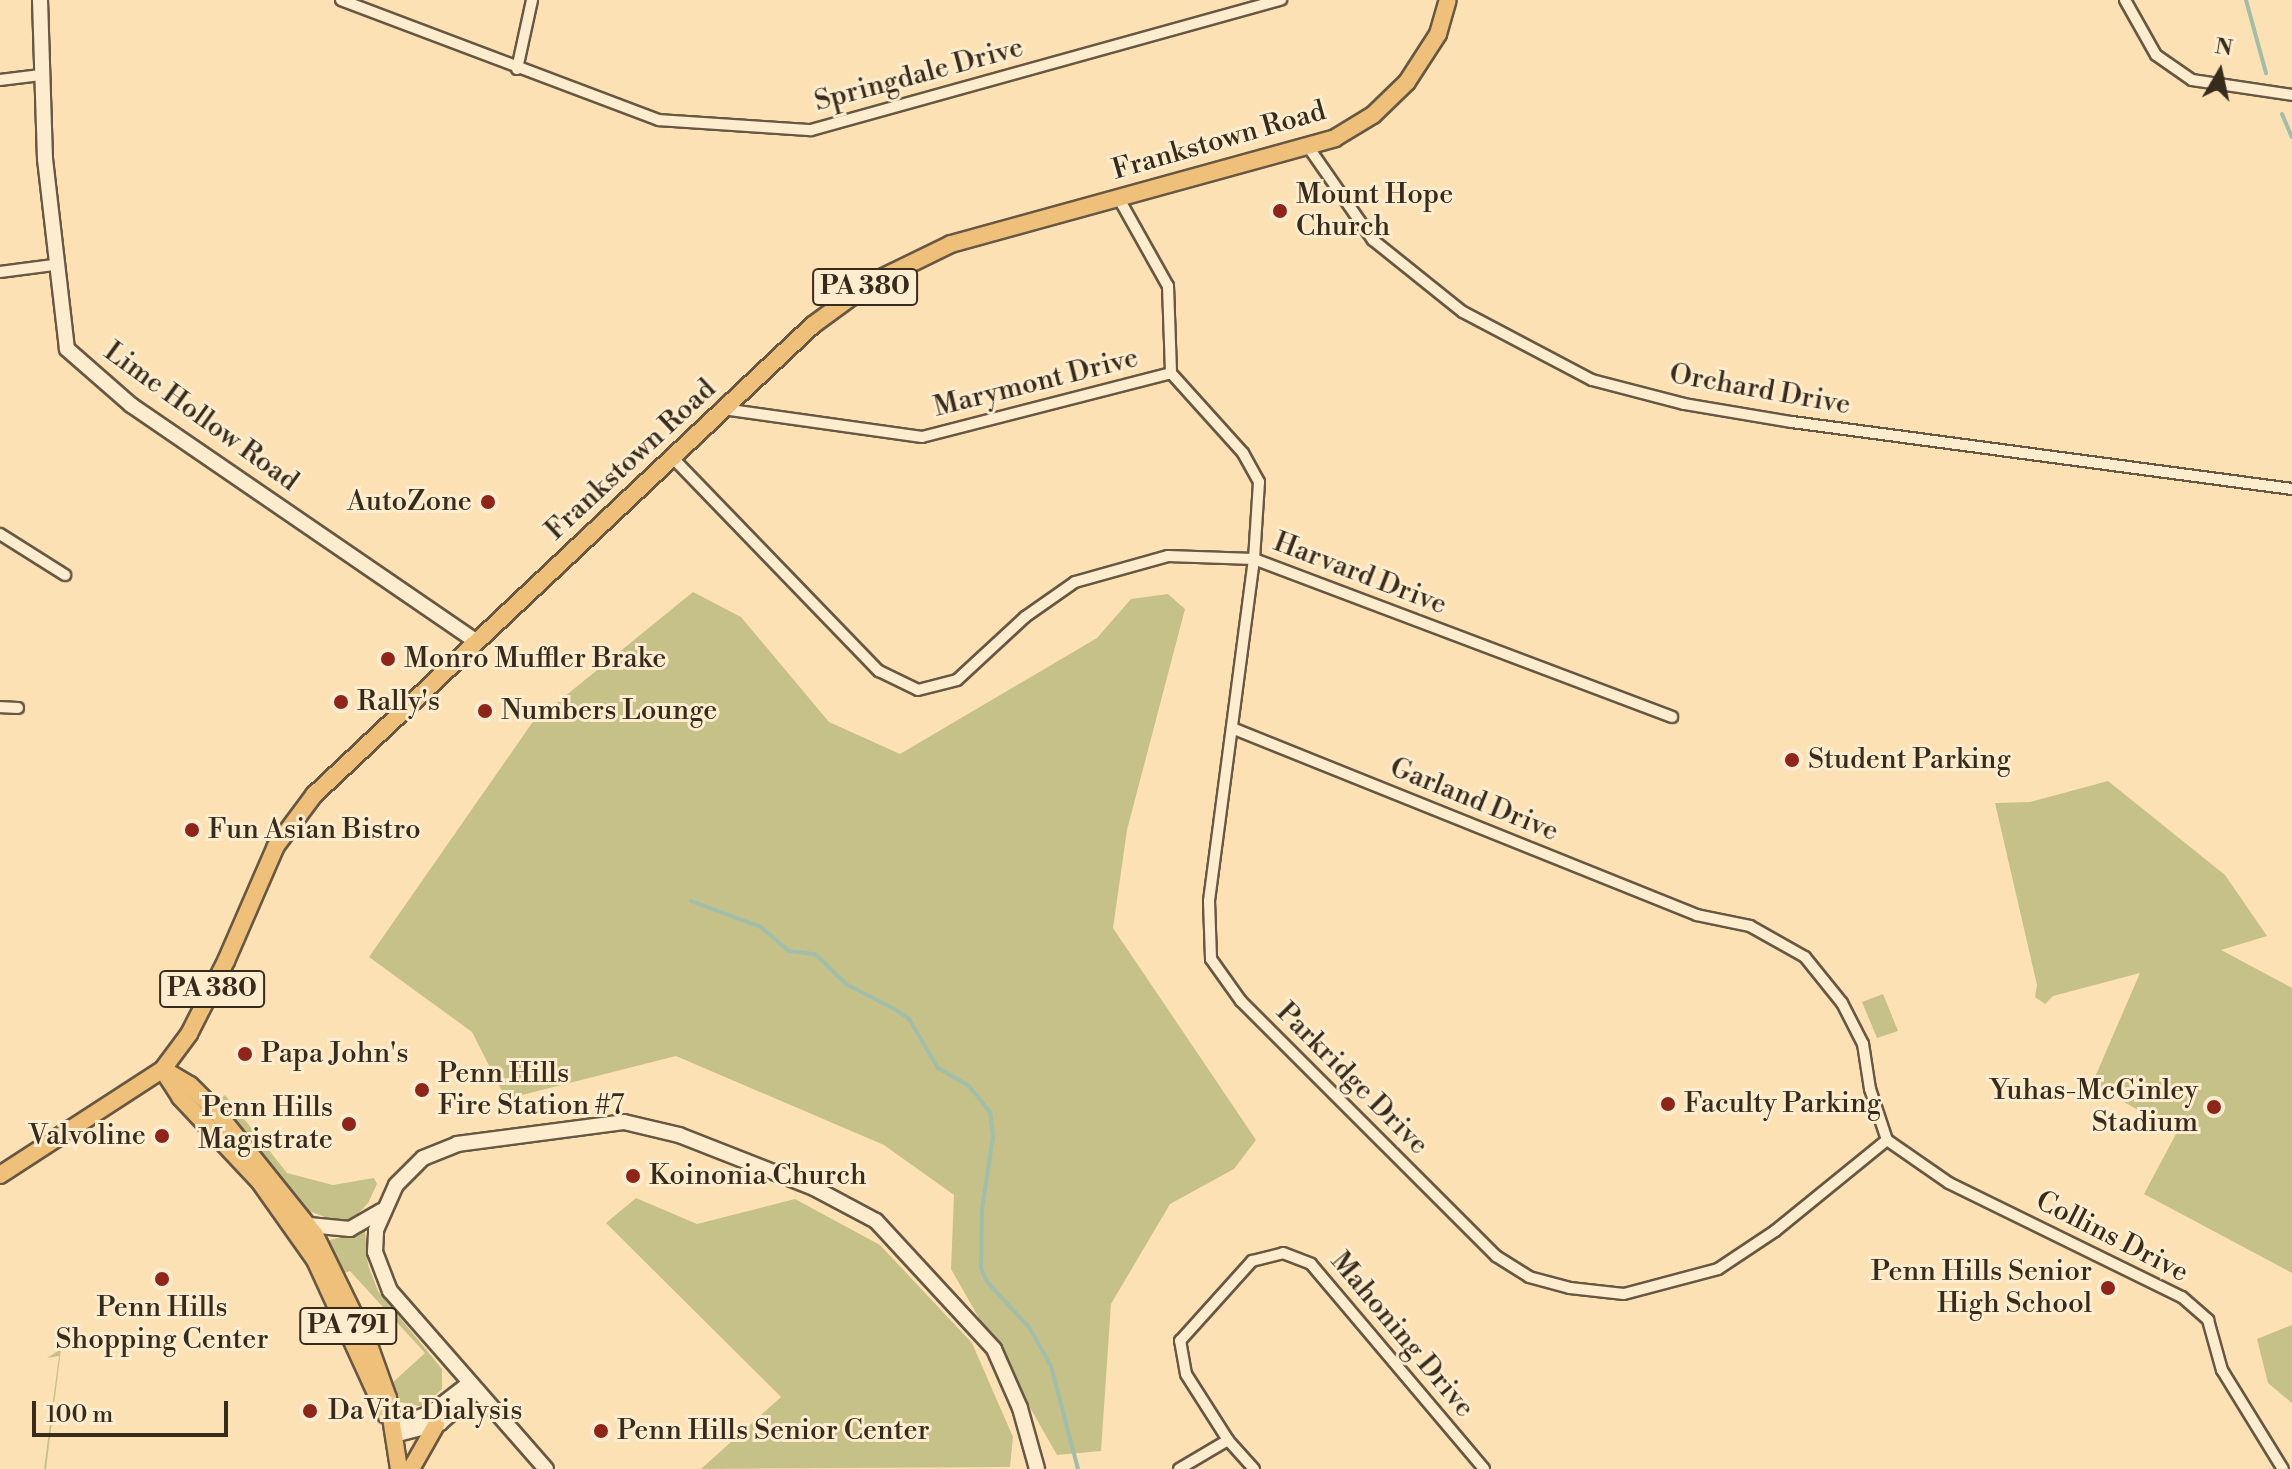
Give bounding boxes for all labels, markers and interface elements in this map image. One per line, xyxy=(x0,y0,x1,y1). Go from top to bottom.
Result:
street label: Springdale Drive xyxy=(811,31,1027,119)
north arrow xyxy=(2180,32,2260,112)
text: N xyxy=(2213,33,2235,62)
street label: Frankstown Road xyxy=(1108,94,1330,188)
place label: Mount Hope Church xyxy=(1296,178,1453,244)
marker: Mount Hope Church xyxy=(1271,202,1289,220)
road number: PA 380 xyxy=(811,265,919,309)
street label: Lime Hollow Road xyxy=(97,335,305,499)
street label: Marymont Drive xyxy=(930,341,1142,425)
street label: Orchard Drive xyxy=(1667,358,1853,422)
street label: Frankstown Road xyxy=(539,372,723,548)
place label: AutoZone xyxy=(347,485,472,519)
marker: AutoZone xyxy=(479,493,497,511)
street label: Harvard Drive xyxy=(1269,526,1451,622)
place label: Monro Muffler Brake xyxy=(404,642,666,676)
marker: Monro Muffler Brake xyxy=(379,650,397,668)
place label: Rally's xyxy=(357,685,440,719)
marker: Rally's xyxy=(332,693,350,711)
place label: Numbers Lounge xyxy=(501,694,717,728)
marker: Numbers Lounge xyxy=(476,702,494,720)
place label: Student Parking xyxy=(1808,743,2011,777)
street label: Garland Drive xyxy=(1385,751,1563,849)
marker: Student Parking xyxy=(1783,751,1801,769)
place label: Fun Asian Bistro xyxy=(208,813,421,847)
marker: Fun Asian Bistro xyxy=(183,821,201,839)
road number: PA 380 xyxy=(158,967,266,1011)
street label: Parkridge Drive xyxy=(1269,996,1435,1162)
place label: Papa John's xyxy=(261,1037,409,1071)
marker: Papa John's xyxy=(236,1045,254,1063)
place label: Penn Hills Fire Station #7 xyxy=(438,1057,624,1123)
place label: Yuhas-McGinley Stadium xyxy=(1990,1074,2198,1140)
marker: Penn Hills Fire Station #7 xyxy=(413,1081,431,1099)
place label: Faculty Parking xyxy=(1684,1087,1881,1121)
place label: Penn Hills Magistrate xyxy=(198,1091,333,1157)
marker: Faculty Parking xyxy=(1659,1095,1677,1113)
marker: Yuhas-McGinley Stadium xyxy=(2205,1098,2223,1116)
marker: Penn Hills Magistrate xyxy=(340,1115,358,1133)
place label: Valvoline xyxy=(28,1119,146,1153)
marker: Valvoline xyxy=(153,1127,171,1145)
place label: Koinonia Church xyxy=(649,1159,867,1193)
marker: Koinonia Church xyxy=(624,1167,642,1185)
street label: Collins Drive xyxy=(2030,1184,2194,1290)
street label: Mahoning Drive xyxy=(1323,1245,1481,1425)
place label: Penn Hills Senior High School xyxy=(1871,1255,2092,1321)
marker: Penn Hills Shopping Center xyxy=(153,1270,171,1288)
marker: Penn Hills Senior High School xyxy=(2099,1279,2117,1297)
place label: Penn Hills Shopping Center xyxy=(55,1291,269,1357)
road number: PA 791 xyxy=(298,1304,398,1348)
scale bar xyxy=(36,1385,232,1435)
place label: DaVita Dialysis xyxy=(328,1394,522,1428)
text: 100 m xyxy=(46,1400,113,1430)
marker: DaVita Dialysis xyxy=(299,1400,321,1422)
place label: Penn Hills Senior Center xyxy=(617,1414,930,1448)
marker: Penn Hills Senior Center xyxy=(592,1422,610,1440)

